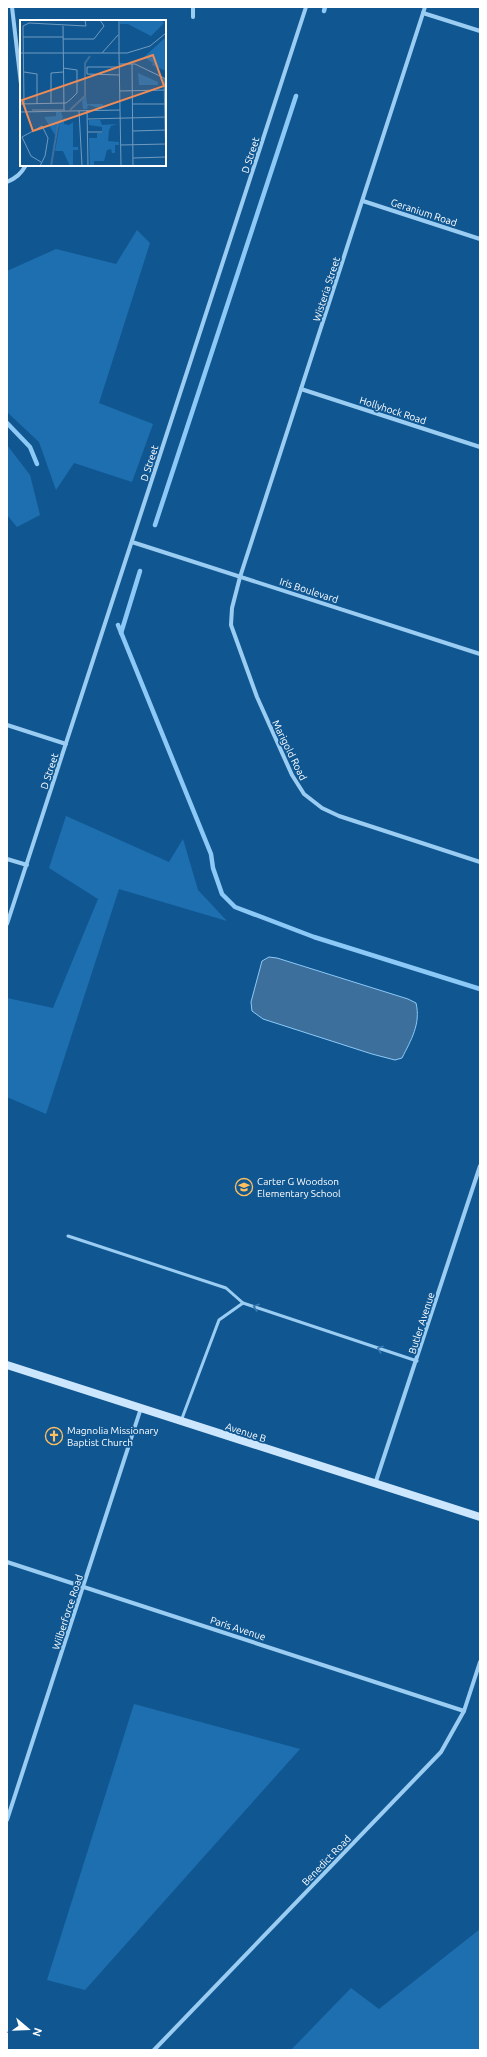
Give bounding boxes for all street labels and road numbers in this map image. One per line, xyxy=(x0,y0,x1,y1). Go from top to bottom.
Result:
street label: D Street xyxy=(239,136,261,175)
street label: Geranium Road xyxy=(389,197,458,228)
street label: Wisteria Street xyxy=(311,255,342,323)
street label: Hollyhock Road xyxy=(358,395,428,426)
street label: D Street xyxy=(138,444,160,483)
street label: Iris Boulevard xyxy=(278,576,340,605)
street label: Marigold Road xyxy=(270,718,309,782)
street label: D Street xyxy=(38,752,60,791)
street label: Butler Avenue xyxy=(406,1291,437,1355)
street label: Avenue B xyxy=(224,1421,268,1444)
street label: Wilberforce Road xyxy=(50,1573,85,1651)
street label: Paris Avenue xyxy=(209,1614,267,1643)
street label: Benedict Road xyxy=(300,1833,353,1888)

